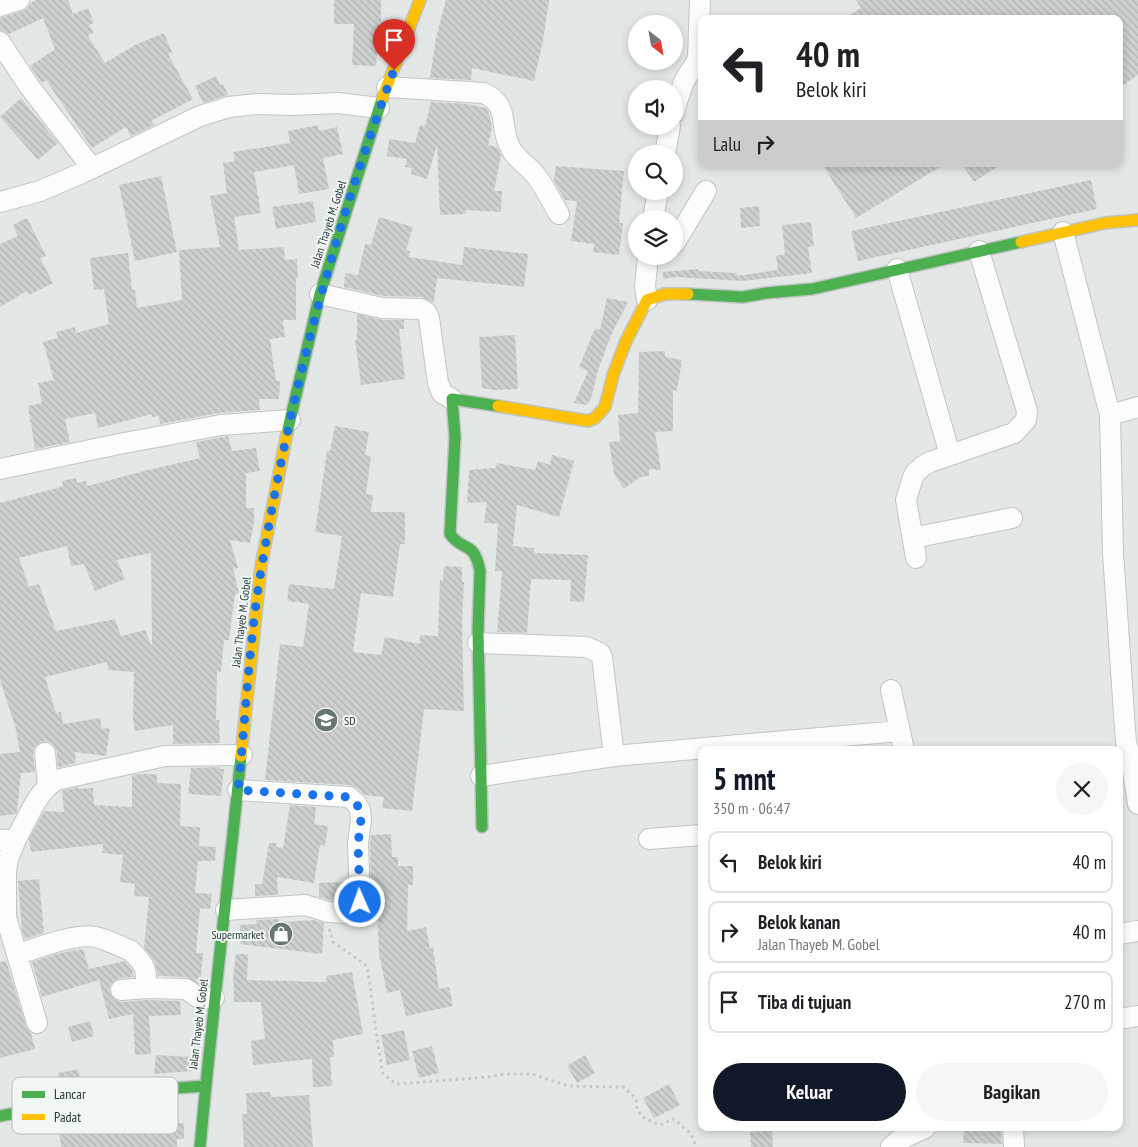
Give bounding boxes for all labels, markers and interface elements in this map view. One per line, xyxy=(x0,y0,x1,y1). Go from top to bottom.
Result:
north arrow xyxy=(628,15,682,70)
map controls xyxy=(628,15,683,265)
pin xyxy=(373,19,415,70)
icon: arrive xyxy=(380,26,408,54)
text: 40 m xyxy=(796,31,860,77)
icon: left xyxy=(713,35,778,100)
text: Belok kiri xyxy=(796,75,867,103)
button: sound xyxy=(628,80,683,135)
icon: right xyxy=(751,130,779,158)
text: Lalu xyxy=(713,132,741,156)
button: search xyxy=(628,145,683,200)
street label: Jalan Thayeb M. Gobel xyxy=(306,178,349,271)
button: layers xyxy=(628,210,683,265)
street label: Jalan Thayeb M. Gobel xyxy=(228,576,254,669)
school or university icon: SD xyxy=(313,707,339,733)
place label: SD xyxy=(344,713,355,728)
text: 5 mnt xyxy=(713,759,776,798)
button: close xyxy=(1056,763,1108,815)
text: 350 m · 06:47 xyxy=(713,798,791,818)
icon: left xyxy=(715,848,743,876)
text: Belok kiri xyxy=(758,850,822,874)
text: 40 m xyxy=(1073,850,1106,874)
position arrow xyxy=(333,875,385,927)
text: Belok kanan xyxy=(758,910,840,934)
icon: right xyxy=(715,918,743,946)
text: 40 m xyxy=(1073,920,1106,944)
shop icon: Supermarket xyxy=(268,921,294,947)
place label: Supermarket xyxy=(211,927,265,942)
text: Jalan Thayeb M. Gobel xyxy=(758,934,879,954)
street label: Jalan Thayeb M. Gobel xyxy=(185,978,211,1071)
icon: arrive xyxy=(715,988,743,1016)
text: Tiba di tujuan xyxy=(758,990,851,1014)
text: 270 m xyxy=(1064,990,1106,1014)
button: Keluar xyxy=(713,1063,906,1121)
button: Bagikan xyxy=(916,1063,1108,1121)
legend xyxy=(12,1077,178,1134)
text: Lancar xyxy=(54,1085,86,1103)
text: Padat xyxy=(54,1108,81,1126)

